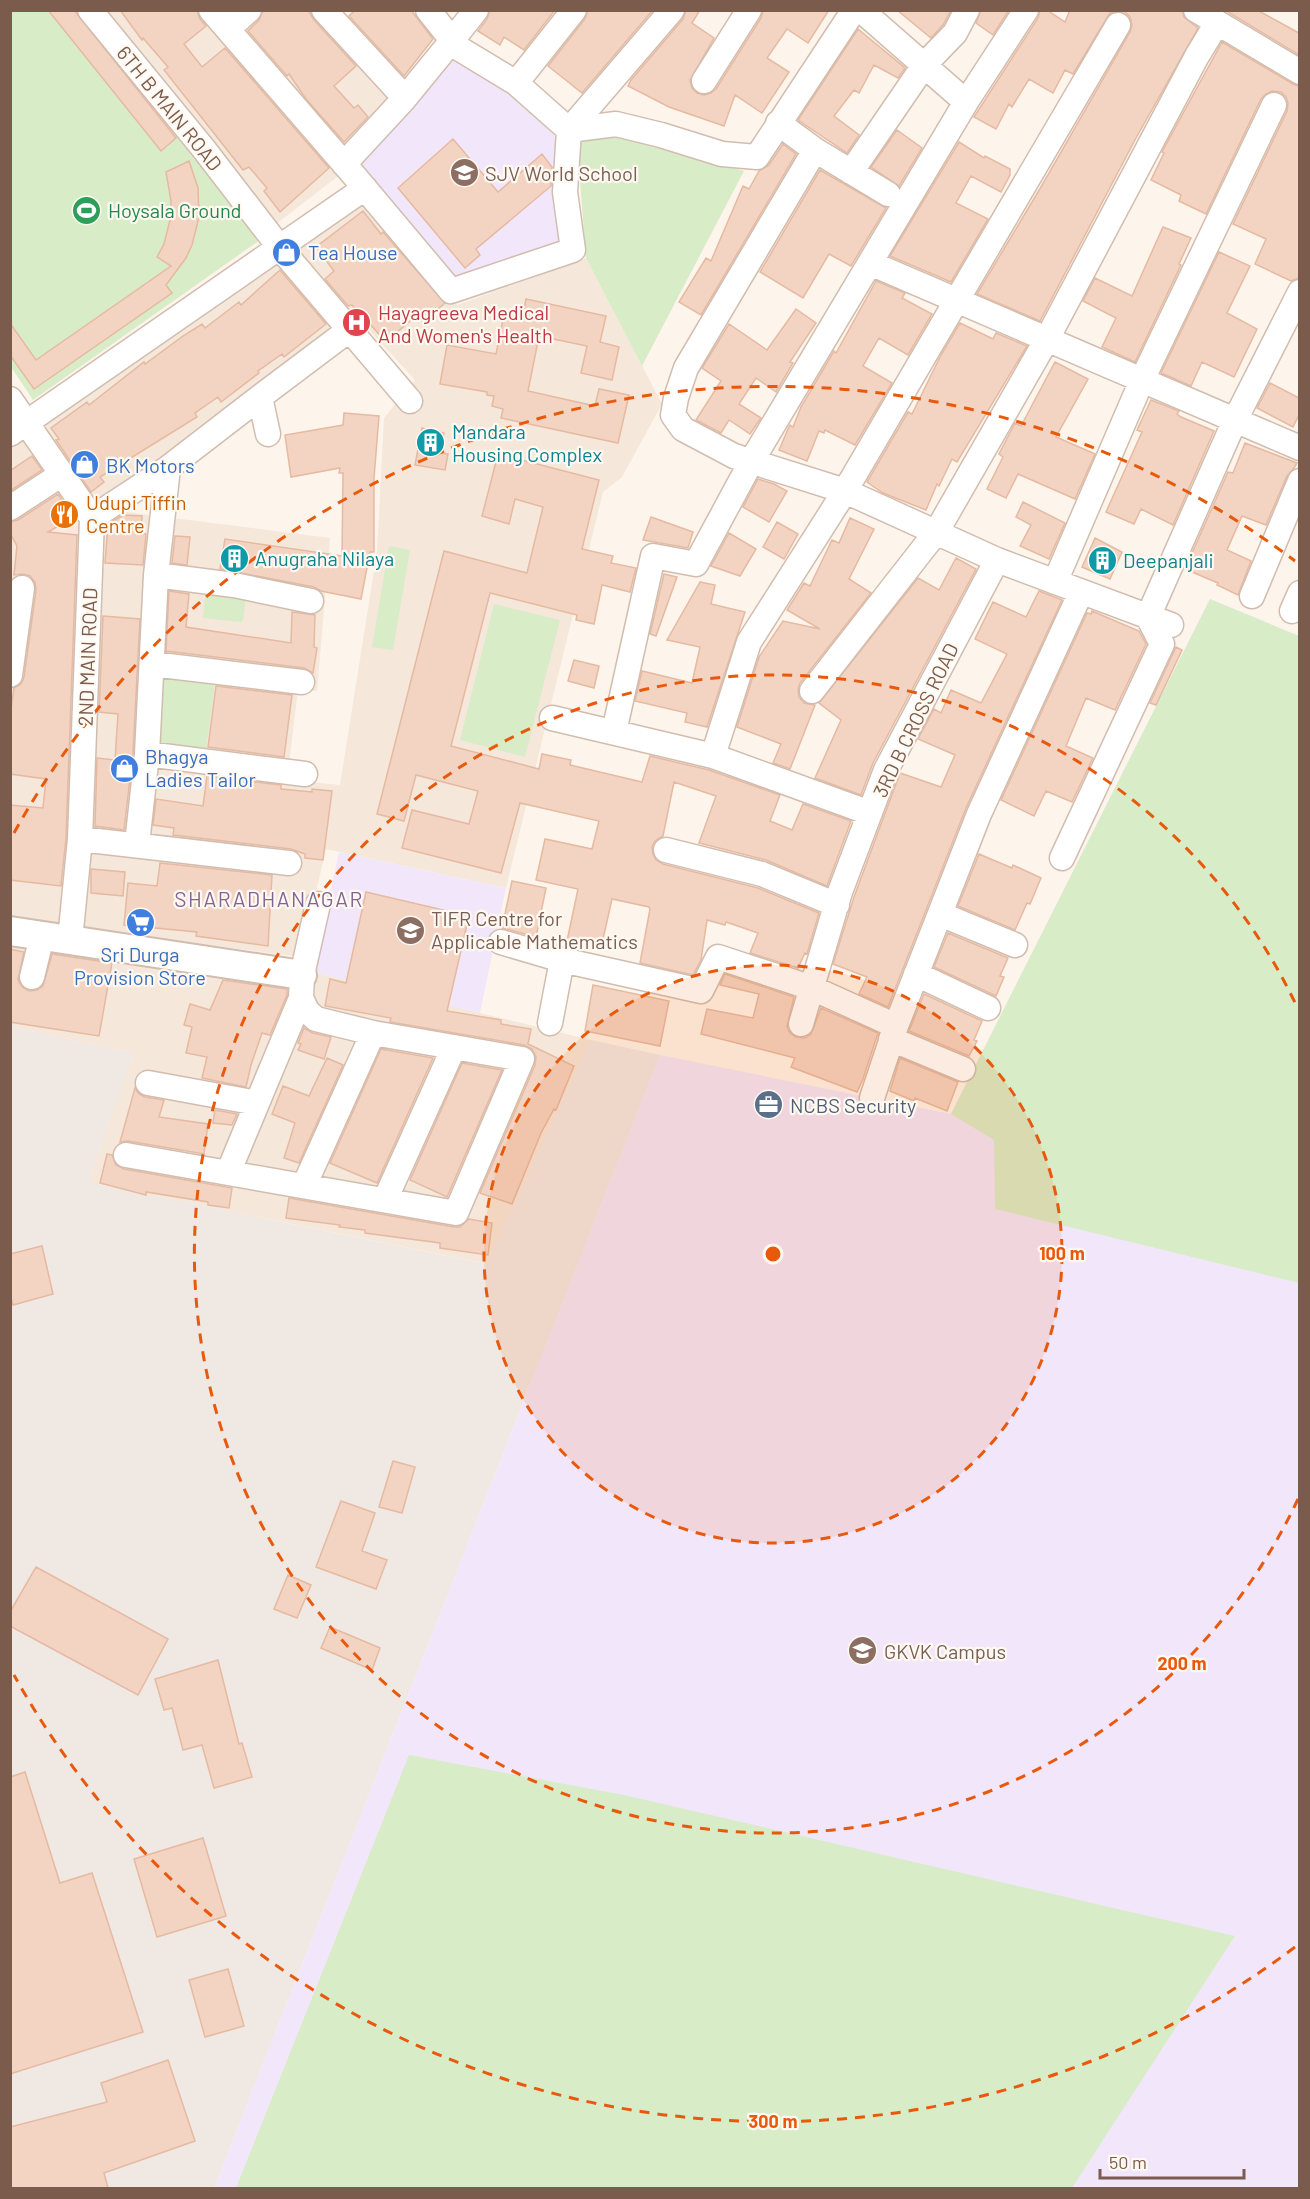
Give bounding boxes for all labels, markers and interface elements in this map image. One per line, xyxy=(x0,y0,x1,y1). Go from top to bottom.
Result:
street label: 6TH B MAIN ROAD xyxy=(112,41,228,175)
school or university icon: SJV World School xyxy=(448,157,480,189)
place label: SJV World School xyxy=(485,161,638,185)
sports icon: Hoysala Ground xyxy=(71,194,103,226)
place label: Hoysala Ground xyxy=(108,198,241,222)
shop icon: Tea House xyxy=(271,236,303,268)
place label: Tea House xyxy=(308,240,398,264)
place label: Hayagreeva Medical And Women's Health xyxy=(378,300,553,347)
hospital icon: Hayagreeva Medical And Women's Health xyxy=(341,307,373,339)
place label: Mandara Housing Complex xyxy=(452,419,602,466)
building icon: Mandara Housing Complex xyxy=(415,427,447,459)
shop icon: BK Motors xyxy=(69,449,101,481)
place label: BK Motors xyxy=(106,453,195,477)
place label: Udupi Tiffin Centre xyxy=(86,490,187,537)
restaurant icon: Udupi Tiffin Centre xyxy=(49,498,81,530)
building icon: Anugraha Nilaya xyxy=(218,542,250,574)
building icon: Deepanjali xyxy=(1086,544,1118,576)
place label: Anugraha Nilaya xyxy=(255,546,394,570)
place label: Deepanjali xyxy=(1123,548,1214,572)
street label: 2ND MAIN ROAD xyxy=(73,587,101,727)
street label: 3RD B CROSS ROAD xyxy=(867,639,963,801)
place label: Bhagya Ladies Tailor xyxy=(145,744,256,791)
shop icon: Bhagya Ladies Tailor xyxy=(108,752,140,784)
district label: SHARADHANAGAR xyxy=(174,886,364,911)
place label: TIFR Centre for Applicable Mathematics xyxy=(431,906,638,953)
supermarket icon: Sri Durga Provision Store xyxy=(124,907,156,939)
school or university icon: TIFR Centre for Applicable Mathematics xyxy=(394,914,426,946)
place label: Sri Durga Provision Store xyxy=(74,942,206,989)
office icon: NCBS Security xyxy=(753,1089,785,1121)
place label: NCBS Security xyxy=(790,1093,916,1117)
text: 100 m xyxy=(1039,1242,1085,1264)
centre of rings xyxy=(763,1244,783,1264)
school or university icon: GKVK Campus xyxy=(847,1635,879,1667)
place label: GKVK Campus xyxy=(884,1639,1006,1663)
text: 200 m xyxy=(1157,1652,1207,1674)
text: 300 m xyxy=(749,2110,797,2132)
scale bar xyxy=(1100,2142,1244,2180)
text: 50 m xyxy=(1109,2151,1147,2173)

